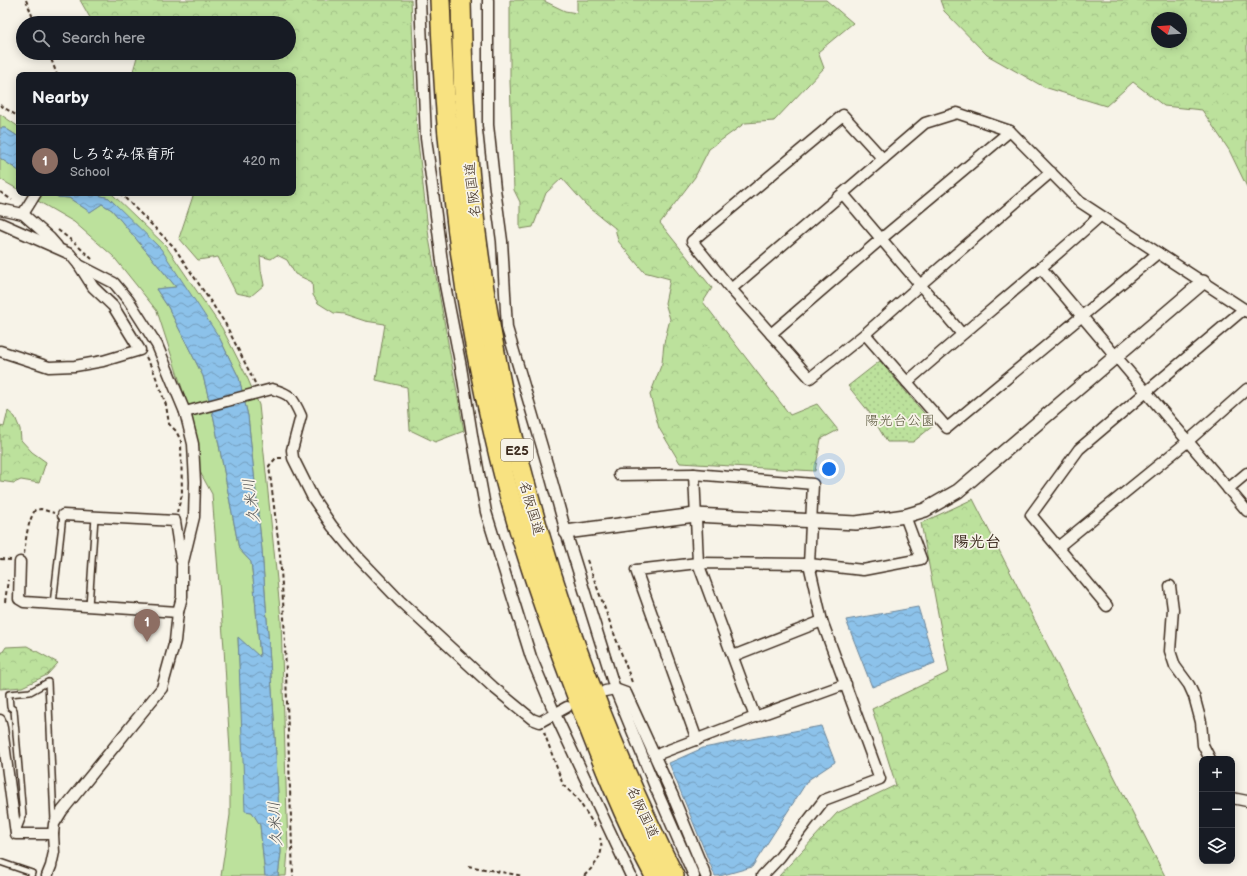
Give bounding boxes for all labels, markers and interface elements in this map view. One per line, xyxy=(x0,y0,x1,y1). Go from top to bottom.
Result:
north arrow xyxy=(1151,12,1187,48)
search box xyxy=(16,16,296,60)
icon: search xyxy=(30,27,52,49)
text: Search here xyxy=(62,29,145,48)
text: Nearby xyxy=(32,88,89,108)
text: しろなみ保育所 xyxy=(70,145,175,164)
text: 1 xyxy=(42,153,48,169)
text: 420 m xyxy=(242,153,280,169)
street label: 名阪国道 xyxy=(461,161,484,219)
text: School xyxy=(70,164,110,180)
park label: 陽光台公園 xyxy=(865,412,935,429)
road number: E25 xyxy=(501,439,533,461)
your location xyxy=(819,459,839,479)
water label: 久米川 xyxy=(239,477,264,524)
street label: 名阪国道 xyxy=(516,479,547,537)
district label: 陽光台 xyxy=(953,533,1001,552)
pin: 1 xyxy=(134,609,160,642)
map controls xyxy=(1199,756,1235,864)
button: + xyxy=(1199,756,1235,792)
street label: 名阪国道 xyxy=(623,783,662,841)
button: − xyxy=(1199,792,1235,828)
water label: 久米川 xyxy=(265,801,286,847)
button: layers xyxy=(1199,828,1235,864)

